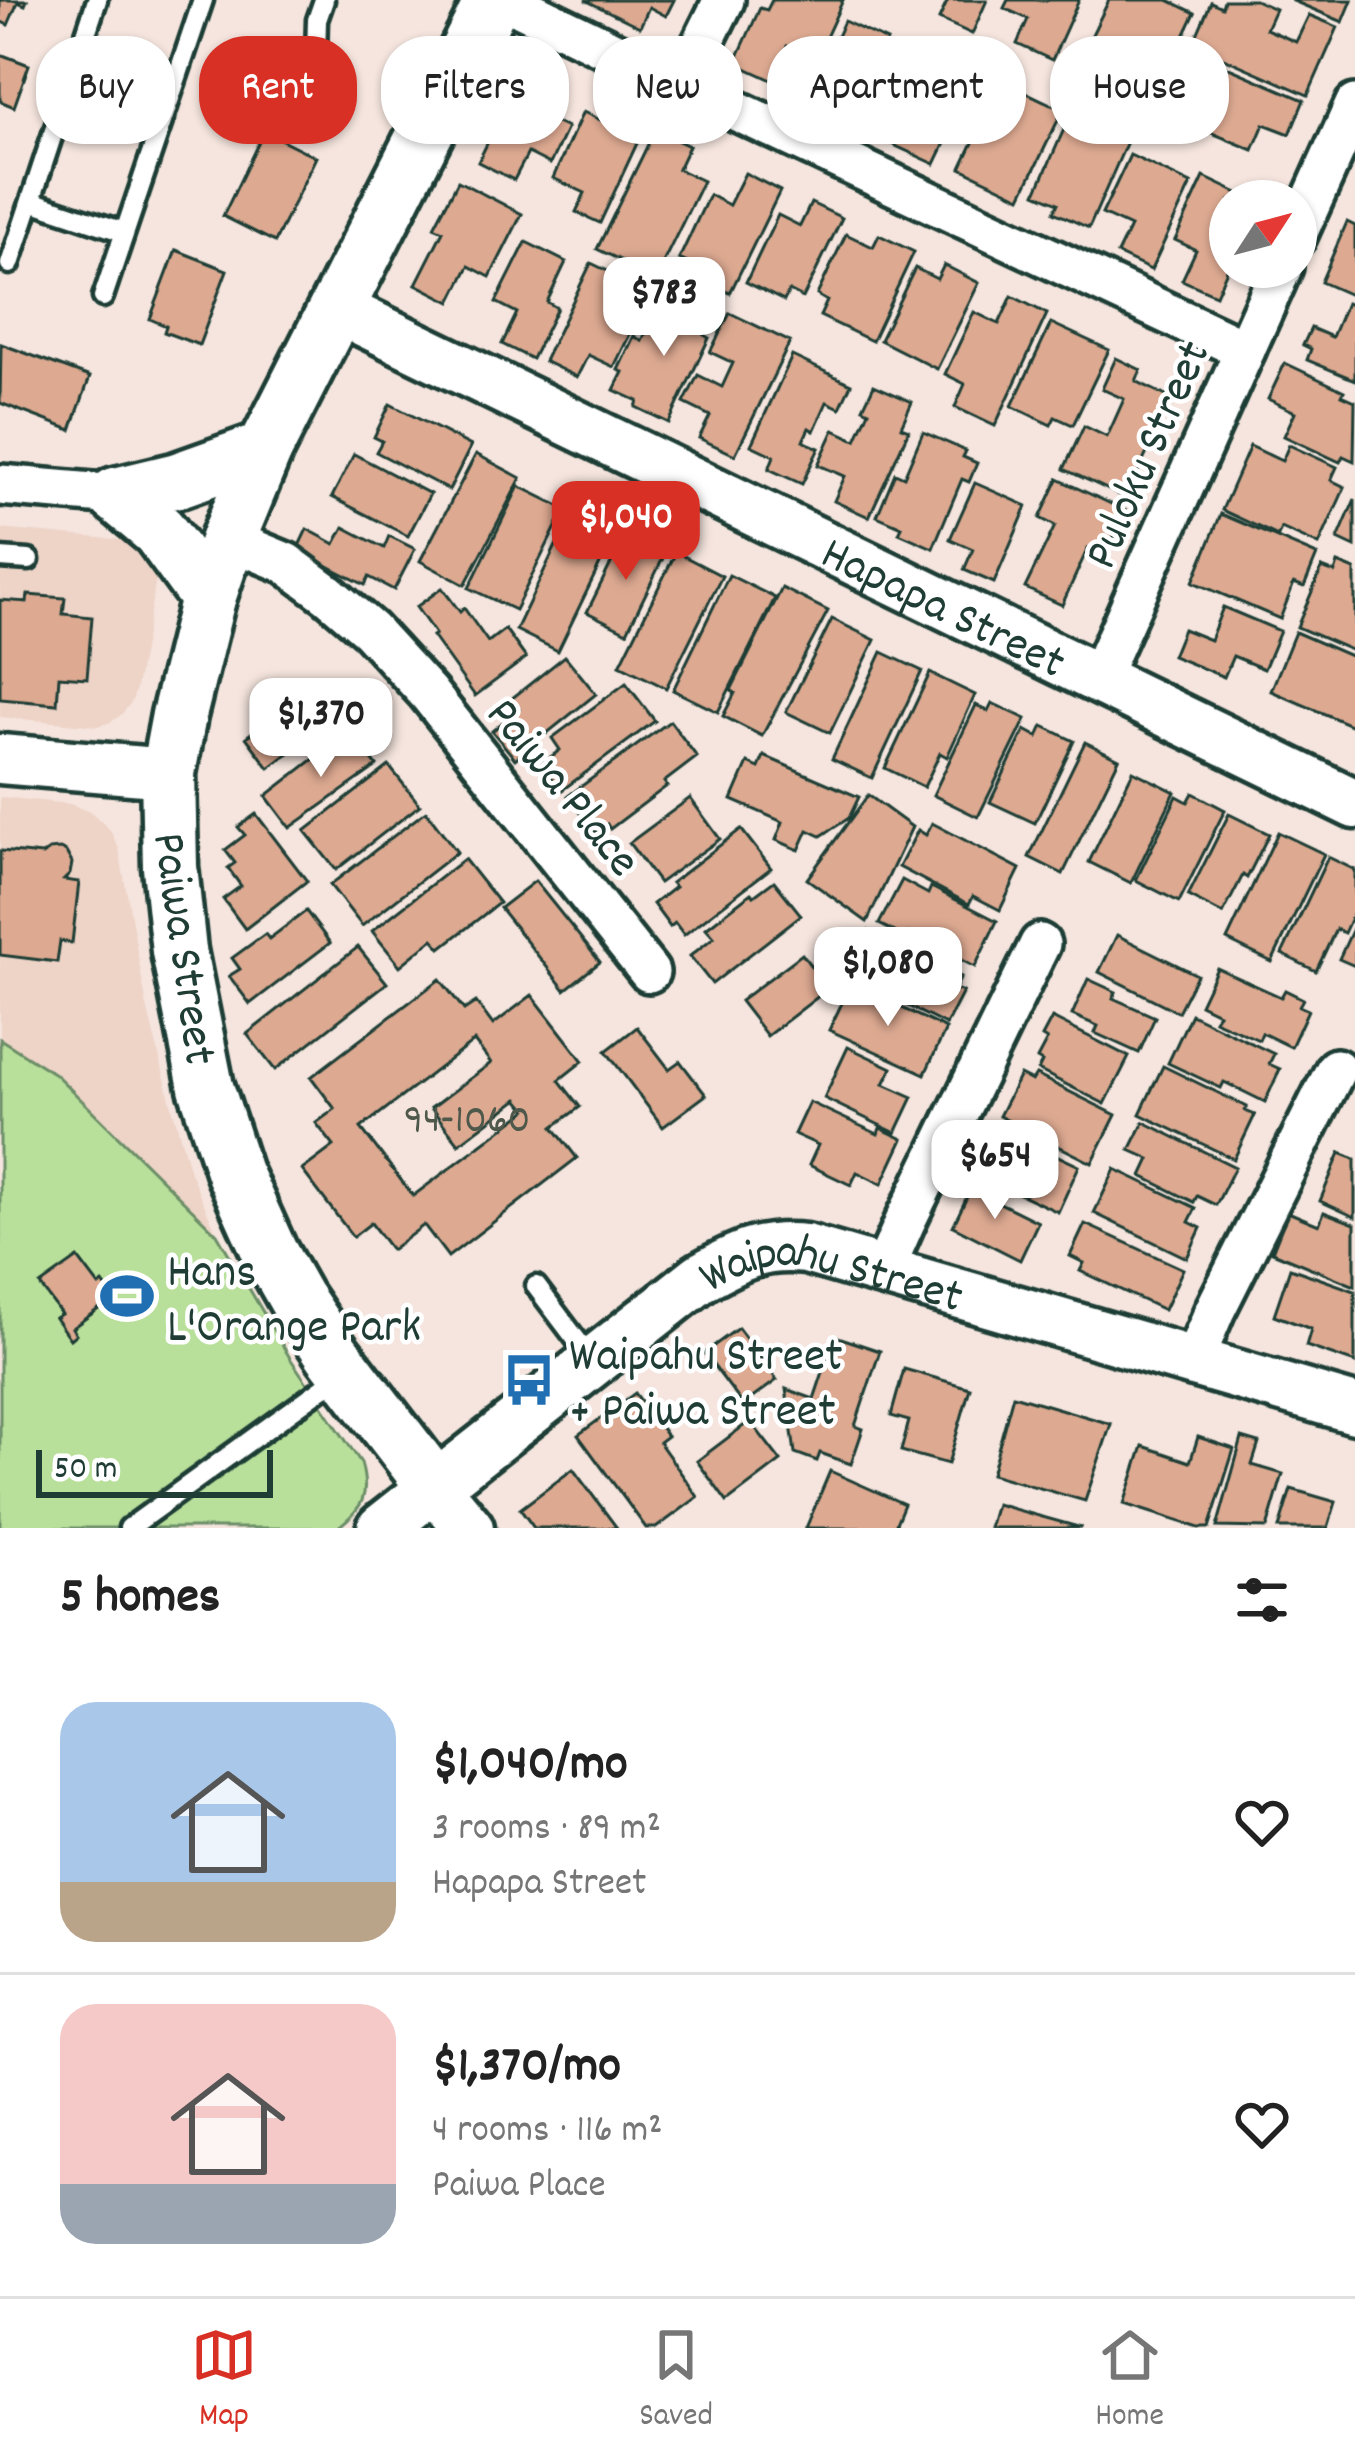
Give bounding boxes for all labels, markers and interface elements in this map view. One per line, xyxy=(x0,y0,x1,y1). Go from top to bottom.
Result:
chip: Buy xyxy=(36,36,175,144)
chip: Rent xyxy=(199,36,357,144)
chip: Filters xyxy=(381,36,569,144)
chip: New xyxy=(593,36,743,144)
chip: Apartment xyxy=(767,36,1026,144)
chip: House xyxy=(1050,36,1229,144)
north arrow xyxy=(1209,180,1317,288)
map controls xyxy=(1209,180,1317,288)
pin: $783 xyxy=(593,257,735,359)
text: $783 xyxy=(630,268,698,323)
street label: Puloku Street xyxy=(1070,331,1232,581)
pin: $1,040 xyxy=(528,481,724,583)
text: $1,040 xyxy=(579,492,673,547)
street label: Hapapa Street xyxy=(808,522,1075,700)
pin: $1,370 xyxy=(223,678,419,780)
street label: Paiwa Place xyxy=(466,685,654,894)
text: $1,370 xyxy=(276,689,366,744)
street label: Paiwa Street xyxy=(130,828,231,1070)
pin: $1,080 xyxy=(790,927,986,1029)
text: $1,080 xyxy=(841,938,935,993)
house number: 94-1060 xyxy=(404,1093,530,1153)
pin: $654 xyxy=(924,1120,1066,1222)
text: $654 xyxy=(958,1131,1032,1186)
street label: Waipahu Street xyxy=(688,1221,970,1335)
place label: Hans L'Orange Park xyxy=(167,1241,421,1365)
sports icon: Hans L'Orange Park xyxy=(98,1267,156,1325)
place label: Waipahu Street + Paiwa Street xyxy=(569,1325,843,1449)
bus stop icon: Waipahu Street + Paiwa Street xyxy=(500,1351,558,1409)
scale bar xyxy=(36,1444,273,1497)
text: 50 m xyxy=(54,1447,118,1494)
text: 5 homes xyxy=(60,1564,220,1636)
icon: filters xyxy=(1229,1567,1295,1633)
text: $1,040/mo xyxy=(432,1731,628,1803)
icon: home xyxy=(156,1750,300,1894)
icon: heart xyxy=(1229,1789,1295,1855)
text: 3 rooms · 89 m² xyxy=(432,1803,661,1858)
text: Hapapa Street xyxy=(432,1858,647,1913)
text: $1,370/mo xyxy=(432,2033,621,2105)
icon: home xyxy=(156,2052,300,2196)
icon: heart xyxy=(1229,2091,1295,2157)
text: 4 rooms · 116 m² xyxy=(432,2105,662,2160)
text: Paiwa Place xyxy=(432,2160,606,2215)
tab: Map xyxy=(191,2322,257,2441)
tab: Saved xyxy=(639,2322,713,2441)
tab: Home xyxy=(1095,2322,1164,2441)

